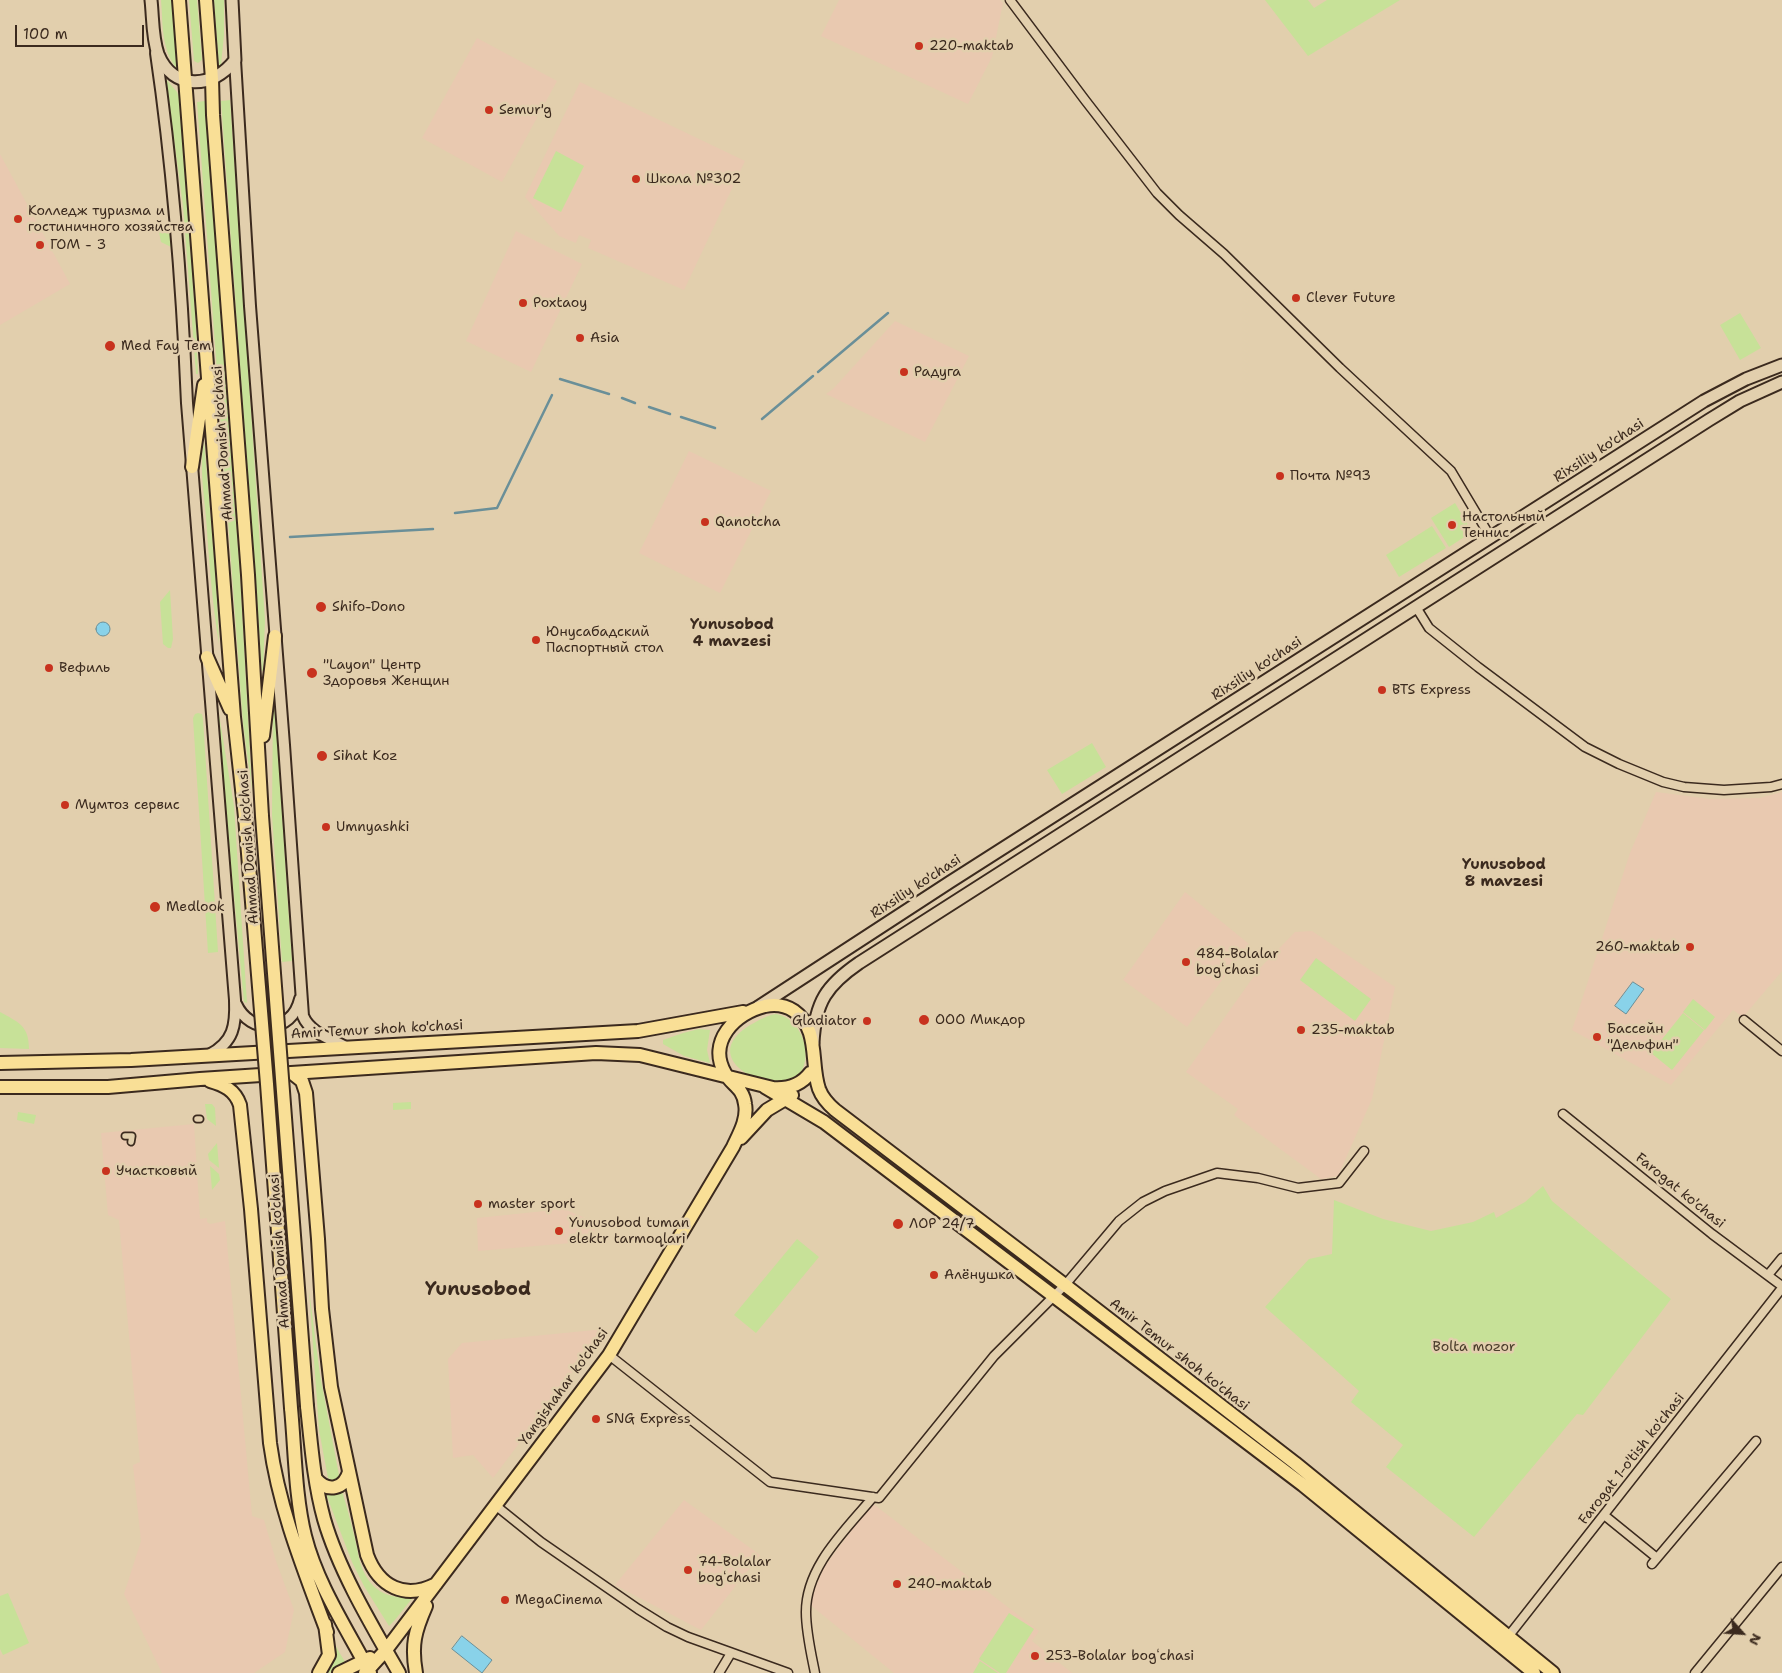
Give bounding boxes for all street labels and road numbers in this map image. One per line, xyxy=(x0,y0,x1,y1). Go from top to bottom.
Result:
street label: Ahmad Donish ko'chasi xyxy=(209,365,237,521)
street label: Rixsiliy ko'chasi xyxy=(1551,415,1647,487)
street label: Rixsiliy ko'chasi xyxy=(1209,633,1305,705)
street label: Ahmad Donish ko'chasi xyxy=(235,769,263,925)
street label: Rixsiliy ko'chasi xyxy=(868,851,964,923)
street label: Amir Temur shoh ko'chasi xyxy=(290,1017,464,1043)
street label: Farogat ko'chasi xyxy=(1632,1150,1728,1232)
street label: Ahmad Donish ko'chasi xyxy=(266,1173,294,1329)
street label: Amir Temur shoh ko'chasi xyxy=(1106,1295,1252,1415)
street label: Yangishahar ko'chasi xyxy=(516,1325,612,1449)
street label: Farogat 1-o'tish ko'chasi xyxy=(1575,1390,1689,1528)

